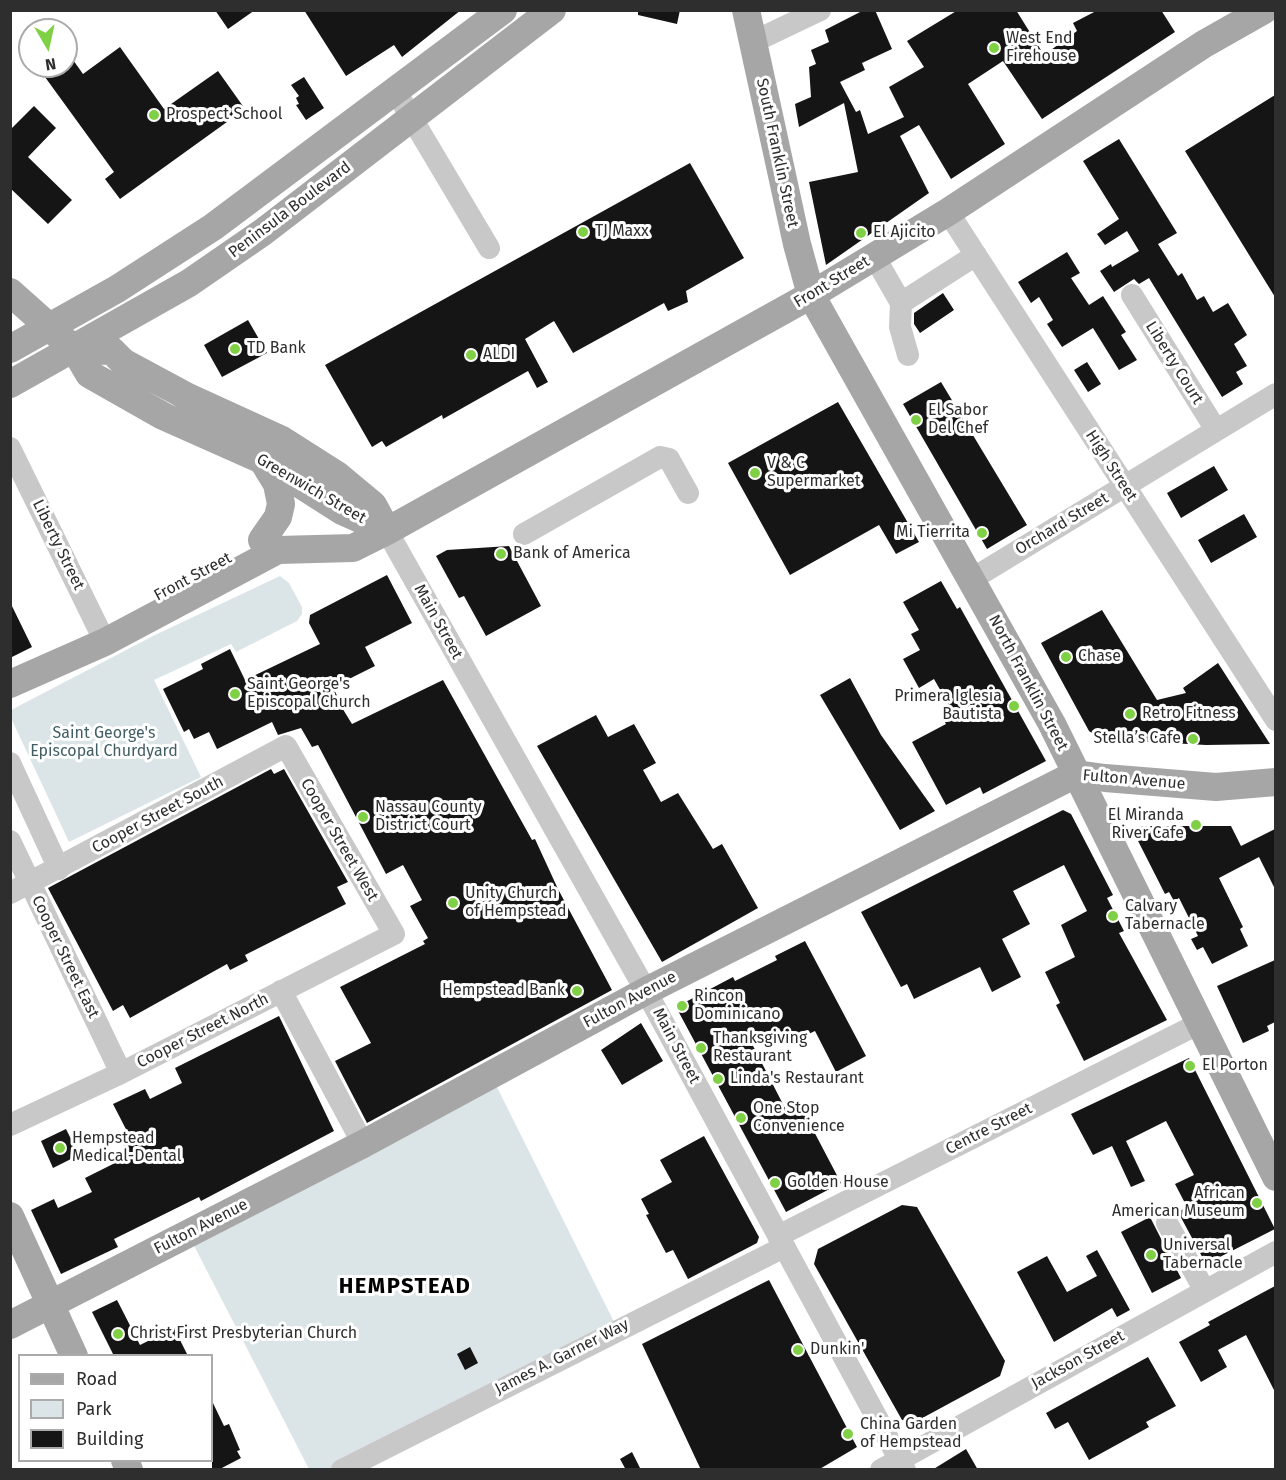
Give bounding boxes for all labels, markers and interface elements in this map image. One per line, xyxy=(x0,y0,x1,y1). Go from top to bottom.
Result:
north arrow xyxy=(18,18,78,78)
place label: West End Firehouse xyxy=(1006,29,1076,67)
marker: West End Firehouse xyxy=(987,41,1001,55)
text: N xyxy=(44,54,57,75)
street label: South Franklin Street xyxy=(752,77,802,229)
place label: Prospect School xyxy=(166,105,282,125)
marker: Prospect School xyxy=(147,108,161,122)
street label: Peninsula Boulevard xyxy=(225,158,355,262)
place label: TJ Maxx xyxy=(595,222,649,242)
place label: El Ajicito xyxy=(873,223,936,243)
marker: TJ Maxx xyxy=(576,225,590,239)
marker: El Ajicito xyxy=(854,226,868,240)
street label: Front Street xyxy=(791,252,873,312)
street label: Liberty Court xyxy=(1141,318,1207,408)
place label: TD Bank xyxy=(247,339,306,359)
marker: TD Bank xyxy=(228,342,242,356)
place label: ALDI xyxy=(483,345,515,365)
marker: ALDI xyxy=(464,348,478,362)
place label: El Sabor Del Chef xyxy=(928,401,988,439)
marker: El Sabor Del Chef xyxy=(909,413,923,427)
street label: High Street xyxy=(1081,427,1141,505)
street label: Greenwich Street xyxy=(253,450,369,528)
place label: V & C Supermarket xyxy=(767,454,861,492)
marker: V & C Supermarket xyxy=(748,466,762,480)
street label: Orchard Street xyxy=(1012,489,1112,559)
street label: Liberty Street xyxy=(28,497,88,593)
place label: Mi Tierrita xyxy=(896,523,970,543)
marker: Mi Tierrita xyxy=(975,526,989,540)
place label: Bank of America xyxy=(513,544,631,564)
marker: Bank of America xyxy=(494,547,508,561)
street label: Front Street xyxy=(151,549,235,605)
street label: Main Street xyxy=(410,581,466,663)
street label: North Franklin Street xyxy=(984,612,1072,754)
place label: Chase xyxy=(1078,647,1121,667)
marker: Chase xyxy=(1059,650,1073,664)
place label: Saint George's Episcopal Church xyxy=(247,675,371,713)
marker: Saint George's Episcopal Church xyxy=(228,687,242,701)
place label: Primera Iglesia Bautista xyxy=(894,687,1002,725)
marker: Primera Iglesia Bautista xyxy=(1007,699,1021,713)
place label: Retro Fitness xyxy=(1142,704,1236,724)
marker: Retro Fitness xyxy=(1123,707,1137,721)
park label: Saint George's Episcopal Churdyard xyxy=(30,724,178,762)
place label: Stella’s Cafe xyxy=(1094,729,1181,749)
marker: Stella’s Cafe xyxy=(1186,732,1200,746)
street label: Fulton Avenue xyxy=(1082,766,1186,794)
street label: Cooper Street South xyxy=(89,772,227,858)
street label: Cooper Street West xyxy=(296,775,382,905)
place label: Nassau County District Court xyxy=(375,798,482,836)
place label: El Miranda River Cafe xyxy=(1108,806,1184,844)
marker: Nassau County District Court xyxy=(356,810,370,824)
marker: El Miranda River Cafe xyxy=(1189,818,1203,832)
place label: Unity Church of Hempstead xyxy=(465,884,567,922)
street label: Cooper Street East xyxy=(27,893,103,1021)
marker: Unity Church of Hempstead xyxy=(446,896,460,910)
place label: Calvary Tabernacle xyxy=(1125,897,1205,935)
marker: Calvary Tabernacle xyxy=(1106,909,1120,923)
street label: Fulton Avenue xyxy=(580,967,680,1033)
place label: Hempstead Bank xyxy=(442,981,565,1001)
marker: Hempstead Bank xyxy=(570,984,584,998)
place label: Rincon Dominicano xyxy=(694,987,781,1025)
street label: Cooper Street North xyxy=(134,989,272,1073)
marker: Rincon Dominicano xyxy=(675,999,689,1013)
street label: Main Street xyxy=(648,1005,704,1087)
place label: Thanksgiving Restaurant xyxy=(713,1029,807,1067)
marker: Thanksgiving Restaurant xyxy=(694,1041,708,1055)
place label: El Porton xyxy=(1202,1056,1268,1076)
marker: El Porton xyxy=(1183,1059,1197,1073)
place label: Linda's Restaurant xyxy=(730,1069,864,1089)
marker: Linda's Restaurant xyxy=(711,1072,725,1086)
place label: One Stop Convenience xyxy=(753,1099,845,1137)
street label: Centre Street xyxy=(943,1099,1035,1159)
marker: One Stop Convenience xyxy=(734,1111,748,1125)
place label: Hempstead Medical-Dental xyxy=(72,1129,182,1167)
marker: Hempstead Medical-Dental xyxy=(53,1141,67,1155)
place label: Golden House xyxy=(787,1173,889,1193)
marker: Golden House xyxy=(768,1176,782,1190)
place label: African American Museum xyxy=(1112,1184,1245,1222)
street label: Fulton Avenue xyxy=(151,1195,251,1259)
marker: African American Museum xyxy=(1250,1196,1264,1210)
place label: Universal Tabernacle xyxy=(1163,1236,1243,1274)
marker: Universal Tabernacle xyxy=(1144,1248,1158,1262)
district label: HEMPSTEAD xyxy=(339,1274,471,1300)
street label: James A. Garner Way xyxy=(492,1315,632,1399)
place label: Christ First Presbyterian Church xyxy=(130,1324,357,1344)
marker: Christ First Presbyterian Church xyxy=(111,1327,125,1341)
street label: Jackson Street xyxy=(1028,1327,1128,1393)
place label: Dunkin' xyxy=(810,1340,864,1360)
marker: Dunkin' xyxy=(791,1343,805,1357)
legend xyxy=(18,1354,213,1462)
text: Road xyxy=(76,1368,118,1390)
text: Park xyxy=(76,1398,111,1420)
place label: China Garden of Hempstead xyxy=(860,1415,962,1453)
marker: China Garden of Hempstead xyxy=(841,1427,855,1441)
text: Building xyxy=(76,1428,143,1450)

